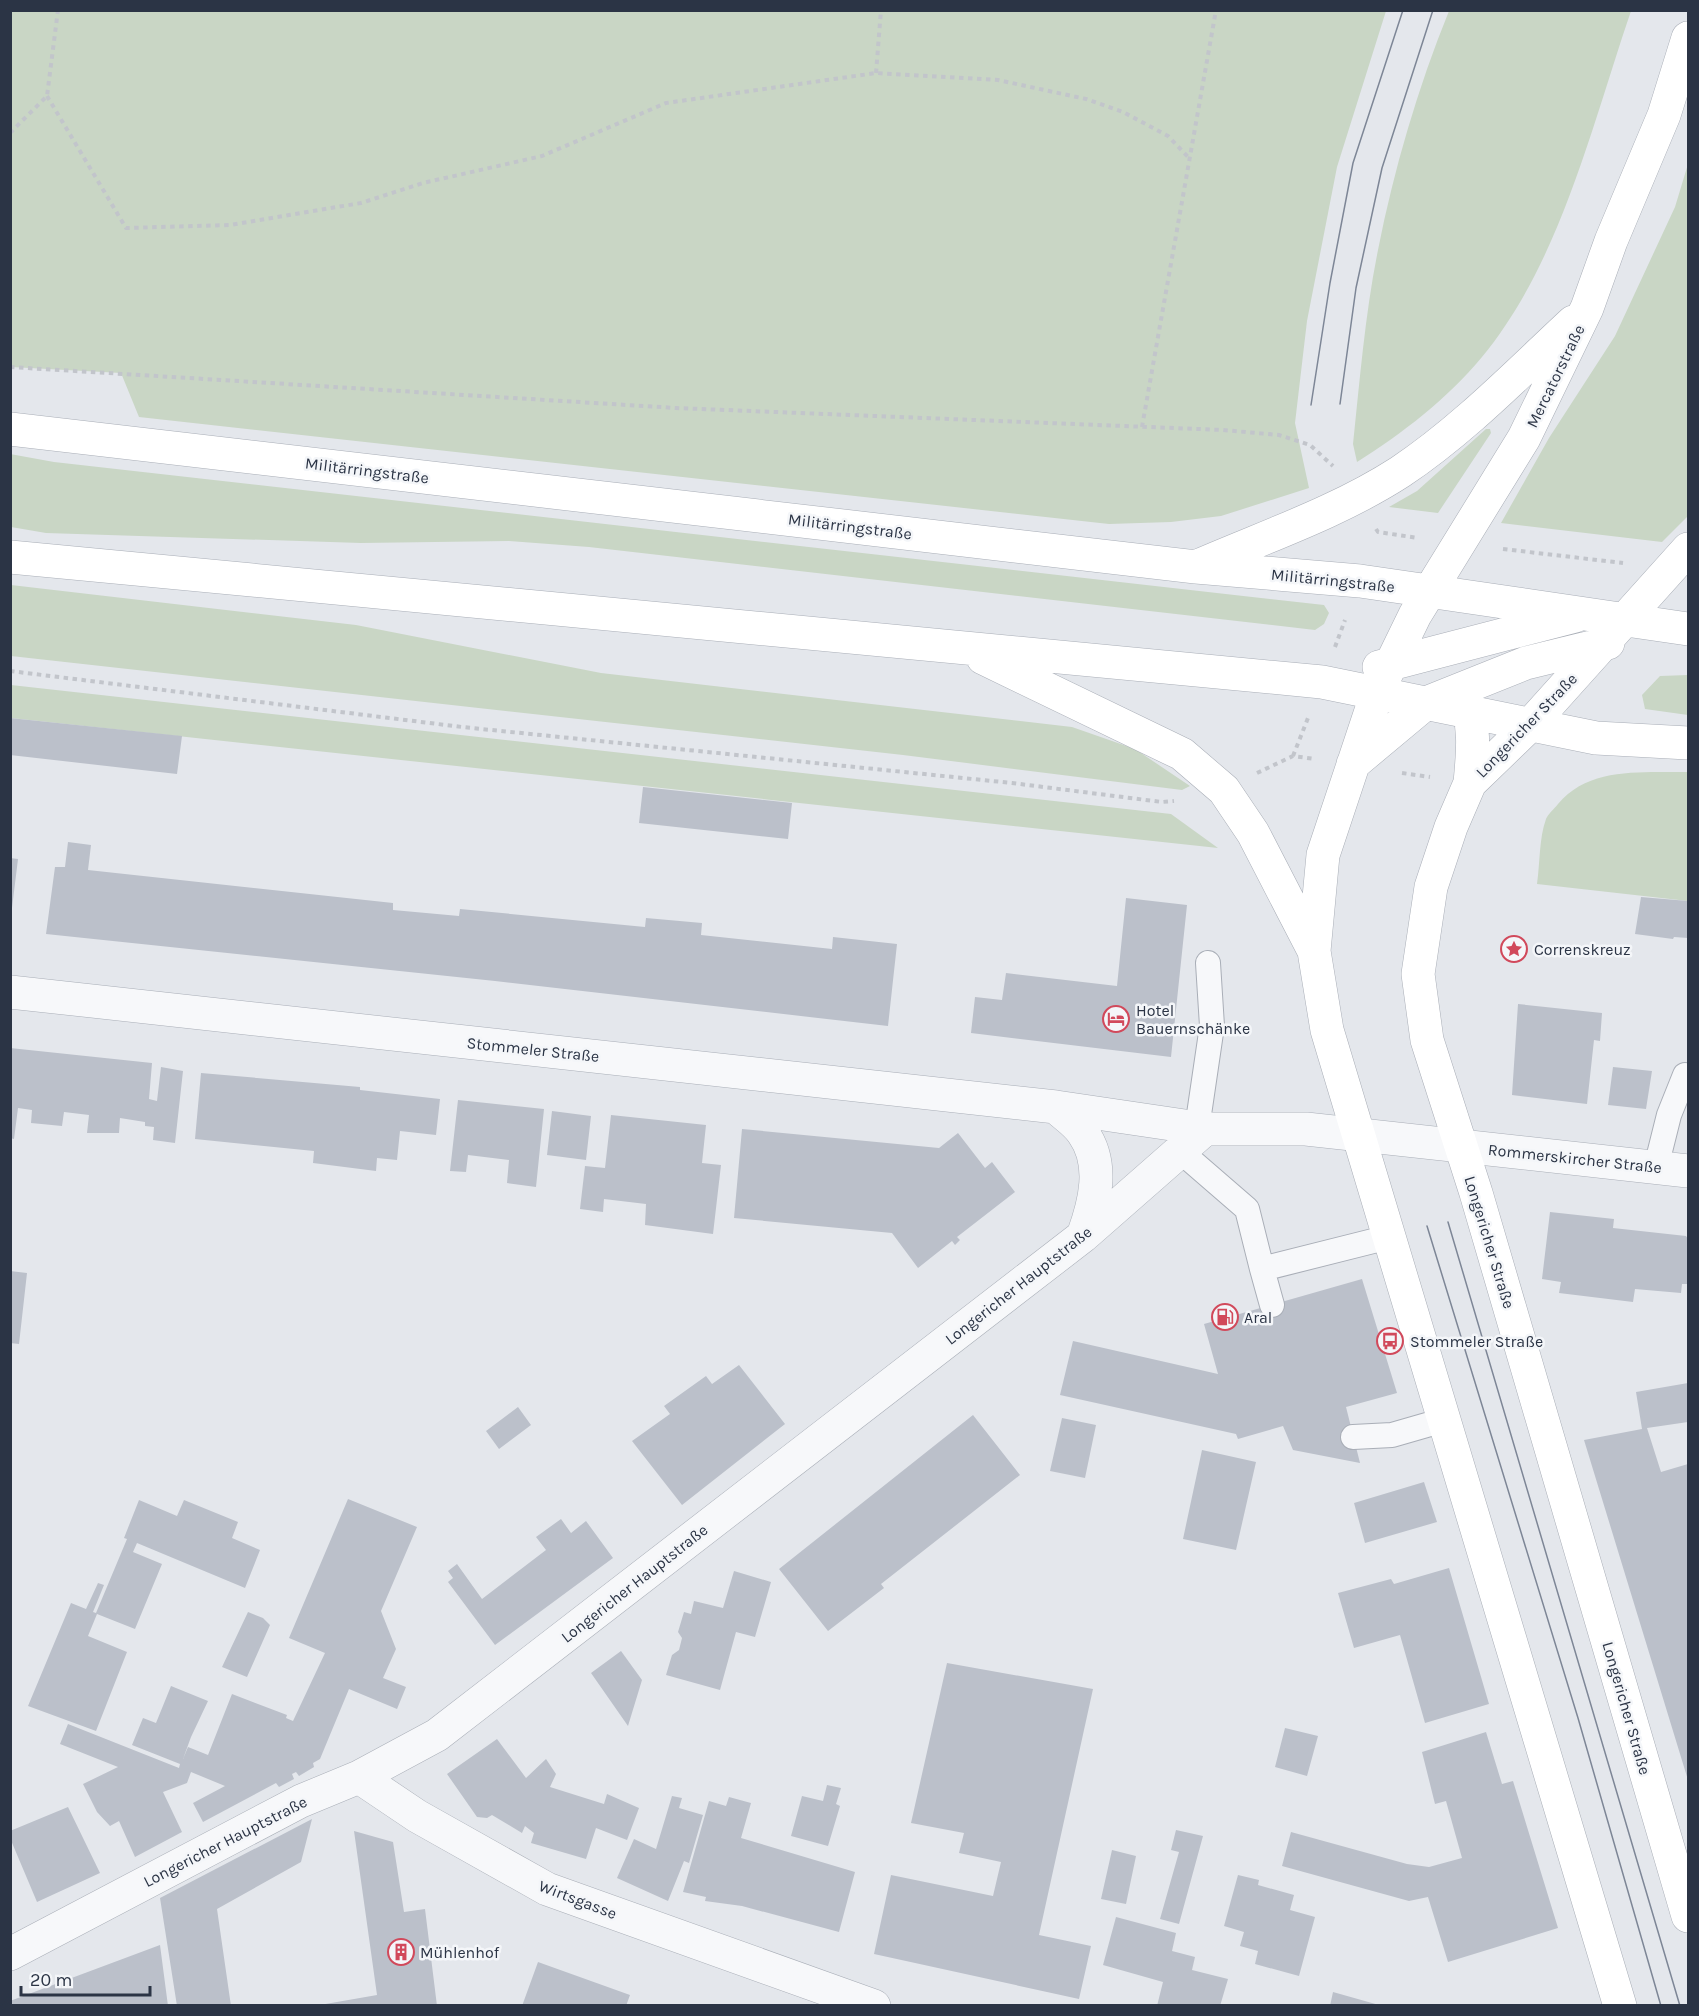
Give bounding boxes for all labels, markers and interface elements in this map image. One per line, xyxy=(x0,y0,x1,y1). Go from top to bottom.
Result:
street label: Mercatorstraße xyxy=(1522,322,1589,431)
street label: Militärringstraße xyxy=(304,453,430,488)
street label: Militärringstraße xyxy=(787,509,913,544)
street label: Militärringstraße xyxy=(1270,565,1396,596)
street label: Longericher Straße xyxy=(1472,669,1581,781)
place icon: Correnskreuz xyxy=(1499,934,1529,964)
place label: Correnskreuz xyxy=(1534,940,1631,959)
place label: Hotel Bauernschänke xyxy=(1136,1001,1250,1038)
hotel icon: Hotel Bauernschänke xyxy=(1101,1004,1131,1034)
street label: Stommeler Straße xyxy=(466,1033,600,1066)
street label: Rommerskircher Straße xyxy=(1487,1140,1663,1177)
street label: Longericher Straße xyxy=(1460,1174,1519,1311)
street label: Longericher Hauptstraße xyxy=(941,1222,1095,1349)
fuel station icon: Aral xyxy=(1210,1302,1240,1332)
place label: Aral xyxy=(1244,1308,1272,1327)
bus stop icon: Stommeler Straße xyxy=(1375,1326,1405,1356)
place label: Stommeler Straße xyxy=(1410,1332,1543,1351)
street label: Longericher Hauptstraße xyxy=(557,1520,711,1647)
street label: Longericher Straße xyxy=(1598,1639,1655,1777)
street label: Longericher Hauptstraße xyxy=(140,1792,310,1891)
street label: Wirtsgasse xyxy=(536,1876,620,1923)
building icon: Mühlenhof xyxy=(386,1937,416,1967)
place label: Mühlenhof xyxy=(420,1943,500,1962)
scale bar xyxy=(21,1959,150,1997)
text: 20 m xyxy=(30,1969,72,1991)

